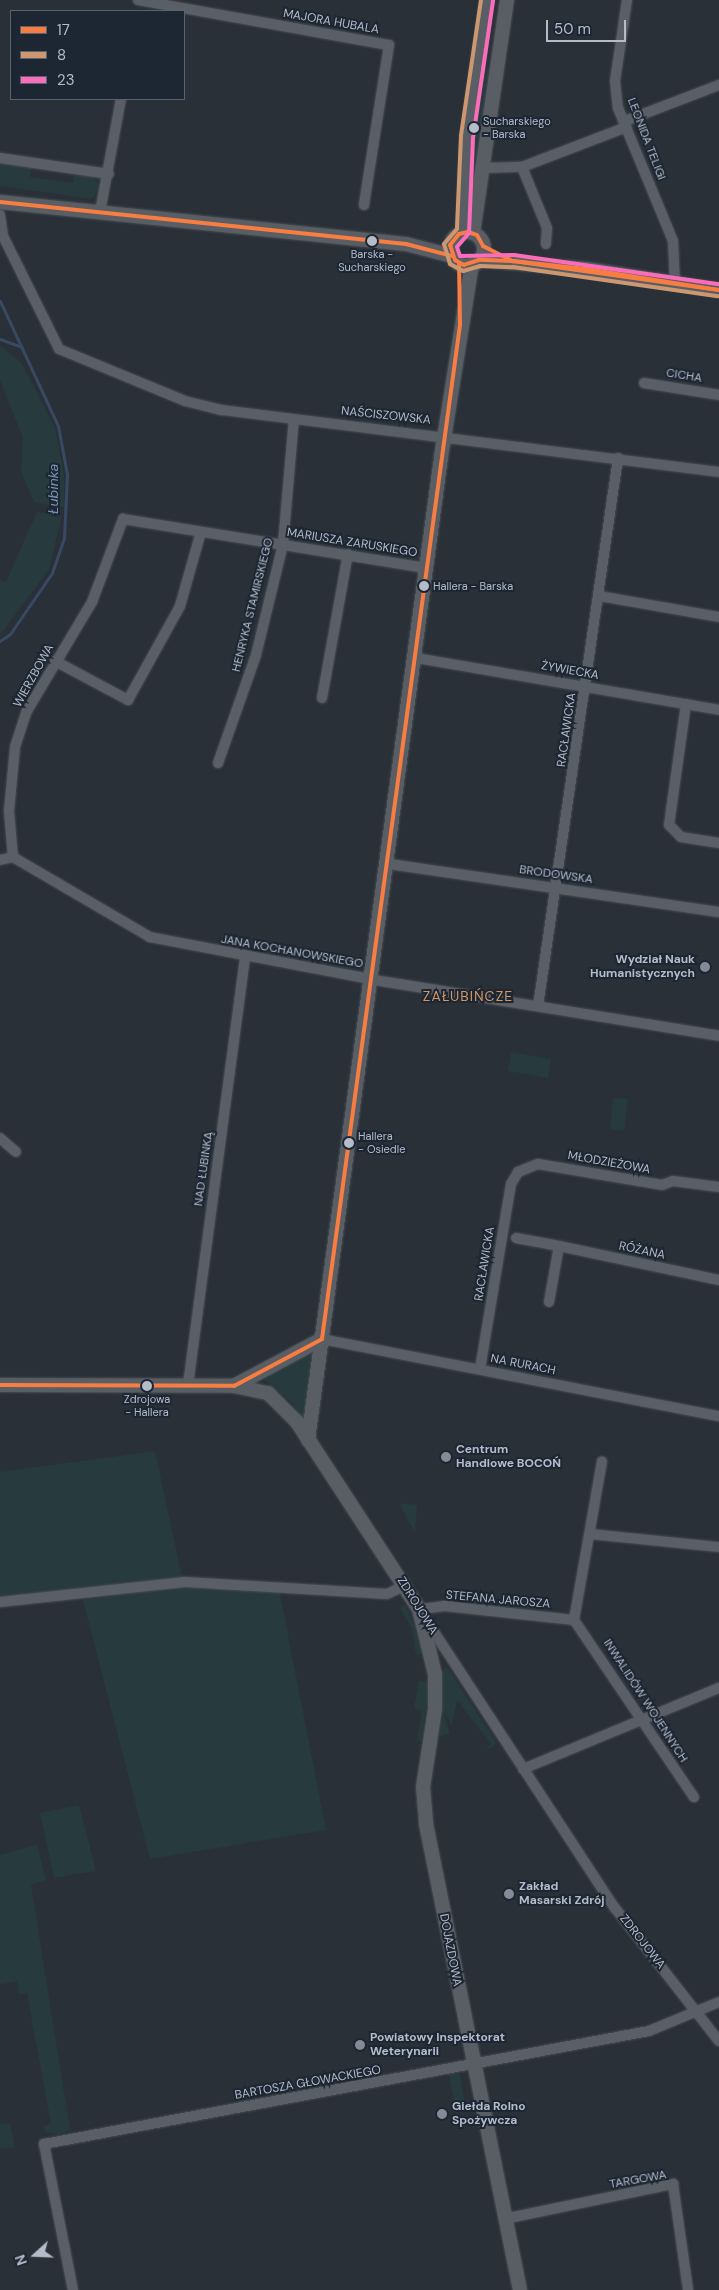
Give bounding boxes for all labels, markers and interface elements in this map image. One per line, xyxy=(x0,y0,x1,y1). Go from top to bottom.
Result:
street label: MAJORA HUBALA xyxy=(282,6,380,38)
legend xyxy=(10,10,185,100)
scale bar xyxy=(549,10,629,42)
text: 50 m xyxy=(554,19,591,39)
text: 17 xyxy=(57,20,70,40)
text: 8 xyxy=(57,45,66,65)
text: 23 xyxy=(57,70,75,90)
street label: LEONIDA TELIGI xyxy=(624,96,668,182)
place label: Sucharskiego - Barska xyxy=(483,115,551,141)
marker: Sucharskiego - Barska xyxy=(469,123,479,133)
marker: Barska - Sucharskiego xyxy=(367,236,377,246)
place label: Barska - Sucharskiego xyxy=(338,248,406,274)
street label: CICHA xyxy=(665,366,703,386)
street label: NAŚCISZOWSKA xyxy=(340,404,432,428)
water label: Łubinka xyxy=(45,464,61,514)
street label: MARIUSZA ZARUSKIEGO xyxy=(286,526,418,560)
street label: HENRYKA STAMIRSKIEGO xyxy=(229,536,277,674)
place label: Hallera - Barska xyxy=(433,579,513,593)
marker: Hallera - Barska xyxy=(419,581,429,591)
street label: WIERZBOWA xyxy=(11,642,57,710)
street label: ŻYWIECKA xyxy=(540,659,600,683)
street label: RACŁAWICKA xyxy=(555,692,579,768)
street label: BRODOWSKA xyxy=(518,863,594,887)
street label: JANA KOCHANOWSKIEGO xyxy=(220,932,364,972)
place label: Wydział Nauk Humanistycznych xyxy=(590,953,695,981)
marker: Wydział Nauk Humanistycznych xyxy=(699,961,711,973)
district label: ZAŁUBIŃCZE xyxy=(422,988,514,1004)
place label: Hallera - Osiedle xyxy=(358,1130,405,1156)
street label: NAD ŁUBINKĄ xyxy=(192,1131,216,1207)
marker: Hallera - Osiedle xyxy=(344,1138,354,1148)
street label: MŁODZIEŻOWA xyxy=(567,1149,651,1177)
street label: RACŁAWICKA xyxy=(472,1226,498,1302)
street label: RÓŻANA xyxy=(617,1239,667,1263)
street label: NA RURACH xyxy=(489,1352,557,1378)
marker: Zdrojowa - Hallera xyxy=(142,1381,152,1391)
place label: Zdrojowa - Hallera xyxy=(124,1393,170,1419)
place label: Centrum Handlowe BOCOŃ xyxy=(456,1443,561,1471)
marker: Centrum Handlowe BOCOŃ xyxy=(440,1451,452,1463)
street label: ZDROJOWA xyxy=(394,1575,440,1637)
street label: STEFANA JAROSZA xyxy=(445,1588,551,1612)
street label: INWALIDÓW WOJENNYCH xyxy=(600,1637,690,1765)
place label: Zakład Masarski Zdrój xyxy=(519,1880,605,1908)
marker: Zakład Masarski Zdrój xyxy=(503,1888,515,1900)
street label: DOJAZDOWA xyxy=(436,1912,464,1988)
street label: ZDROJOWA xyxy=(616,1912,668,1972)
place label: Powiatowy Inspektorat Weterynarii xyxy=(370,2031,505,2059)
marker: Powiatowy Inspektorat Weterynarii xyxy=(354,2039,366,2051)
street label: BARTOSZA GŁOWACKIEGO xyxy=(234,2063,382,2103)
place label: Giełda Rolno Spożywcza xyxy=(452,2100,526,2128)
marker: Giełda Rolno Spożywcza xyxy=(436,2108,448,2120)
street label: TARGOWA xyxy=(608,2168,668,2192)
north arrow xyxy=(10,2230,60,2280)
text: N xyxy=(11,2252,31,2268)

